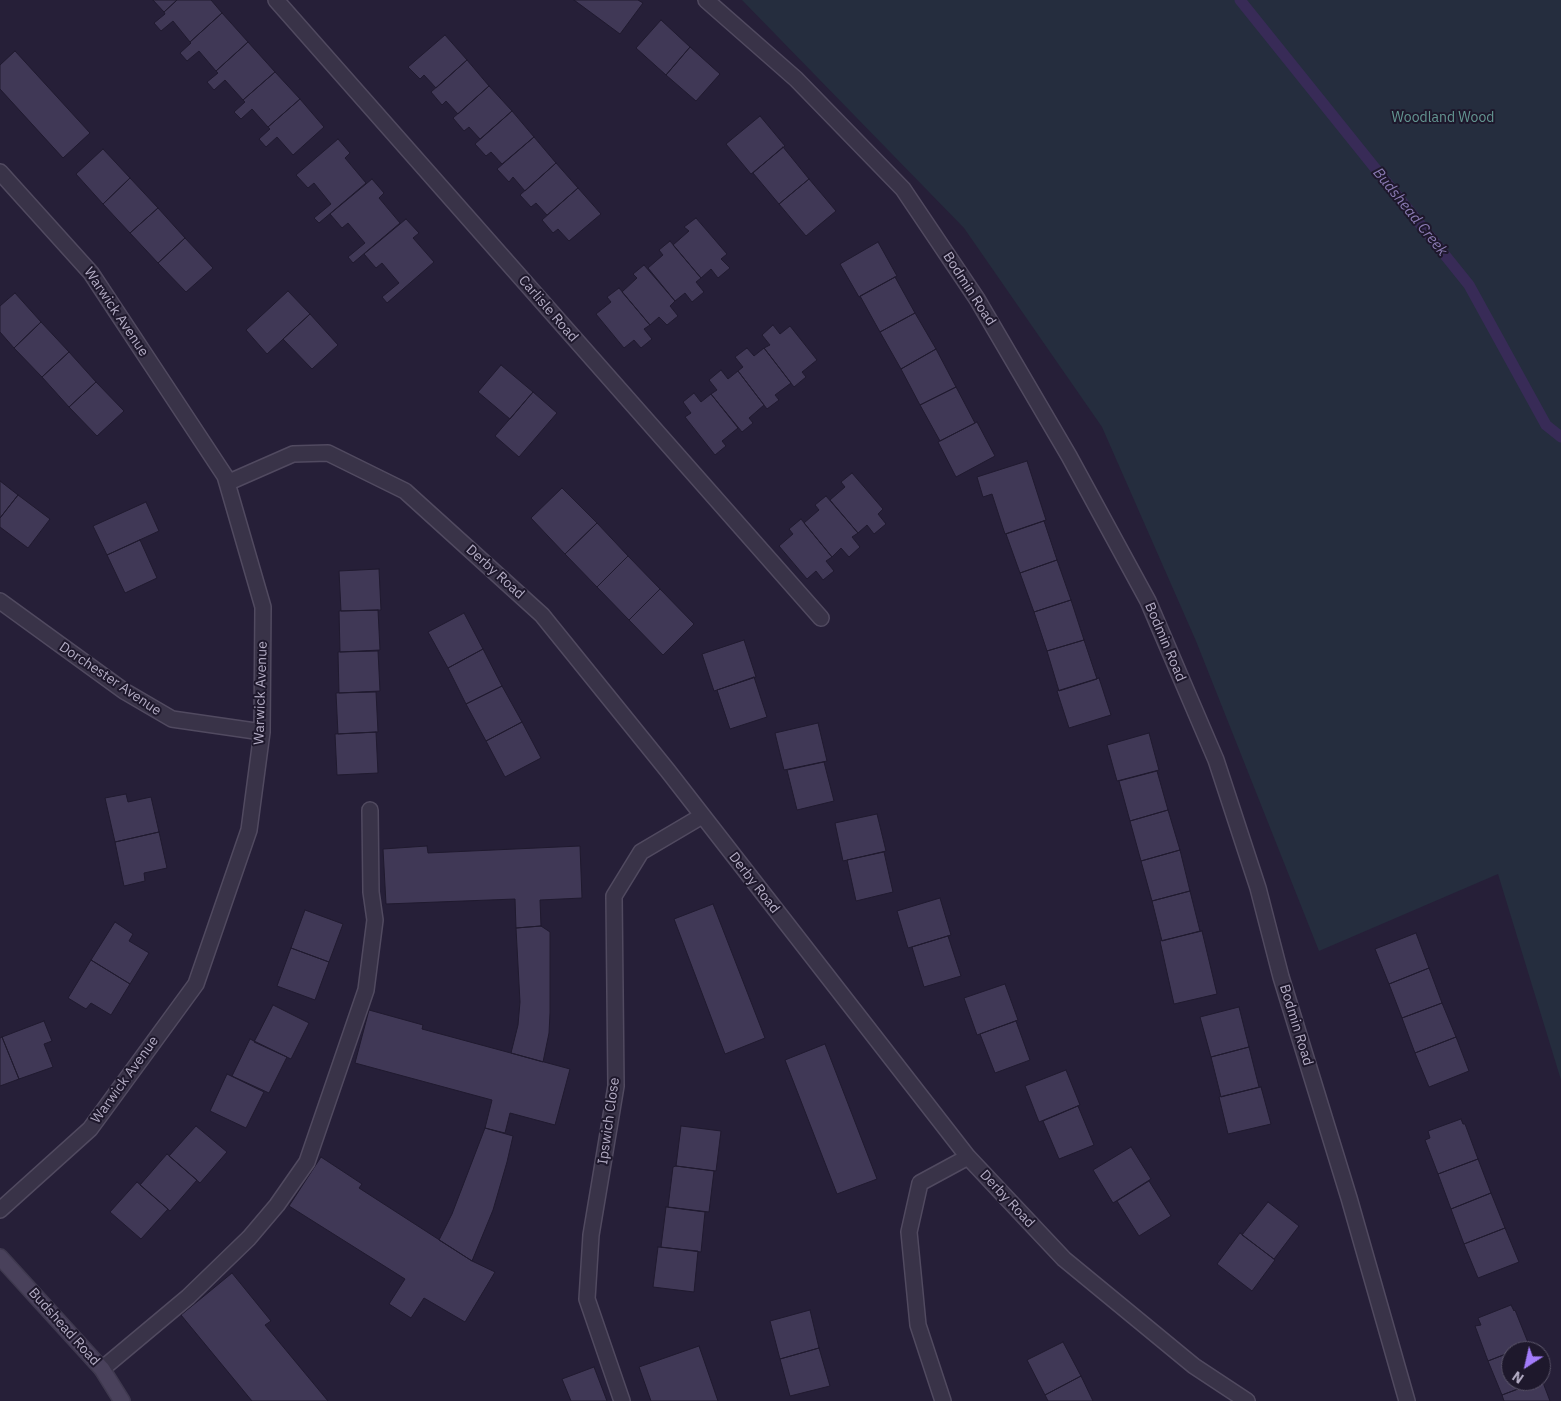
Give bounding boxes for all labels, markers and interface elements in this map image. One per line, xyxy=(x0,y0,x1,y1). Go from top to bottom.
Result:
park label: Woodland Wood xyxy=(1392,110,1494,126)
water label: Budshead Creek xyxy=(1369,164,1451,260)
street label: Bodmin Road xyxy=(939,249,999,329)
street label: Warwick Avenue xyxy=(80,264,152,360)
street label: Carlisle Road xyxy=(515,272,581,346)
street label: Derby Road xyxy=(462,541,528,603)
street label: Bodmin Road xyxy=(1141,600,1189,684)
street label: Dorchester Avenue xyxy=(56,639,164,719)
street label: Warwick Avenue xyxy=(251,641,271,745)
street label: Derby Road xyxy=(725,849,783,917)
street label: Bodmin Road xyxy=(1276,982,1316,1068)
street label: Warwick Avenue xyxy=(88,1033,162,1127)
street label: Ipswich Close xyxy=(595,1076,623,1166)
street label: Derby Road xyxy=(976,1167,1038,1231)
street label: Budshead Road xyxy=(25,1285,103,1369)
north arrow xyxy=(1501,1341,1551,1391)
text: N xyxy=(1509,1367,1527,1388)

